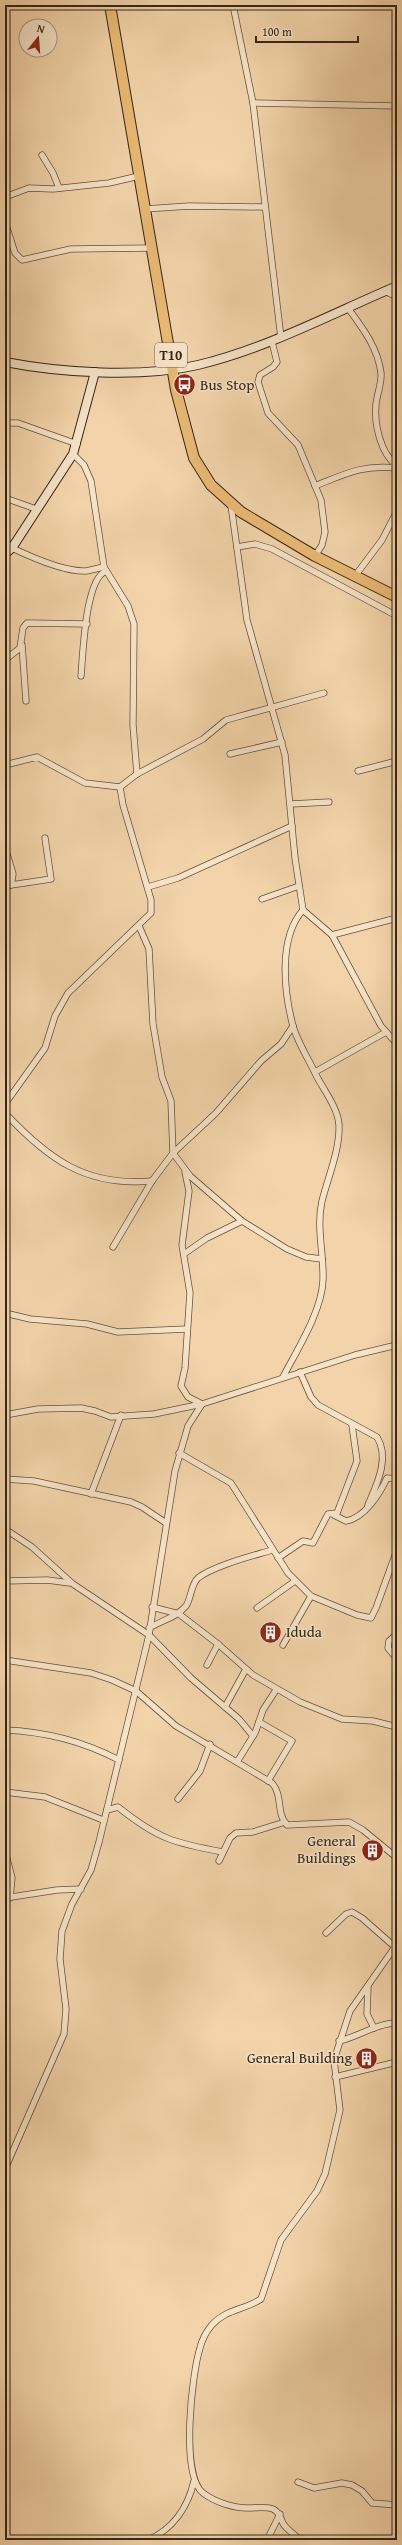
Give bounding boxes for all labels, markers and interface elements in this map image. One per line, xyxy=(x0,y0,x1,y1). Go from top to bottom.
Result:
north arrow xyxy=(18,18,58,58)
scale bar xyxy=(256,18,358,44)
text: N xyxy=(35,20,47,37)
text: 100 m xyxy=(262,23,292,40)
road number: T10 xyxy=(155,343,187,367)
bus stop icon: Bus Stop xyxy=(171,372,197,398)
place label: Bus Stop xyxy=(200,374,254,395)
building icon: Iduda xyxy=(257,1619,283,1645)
place label: Iduda xyxy=(286,1621,322,1642)
place label: General Buildings xyxy=(297,1830,356,1868)
building icon: General Buildings xyxy=(359,1837,385,1863)
building icon: General Building xyxy=(354,2045,380,2071)
place label: General Building xyxy=(247,2047,353,2068)

